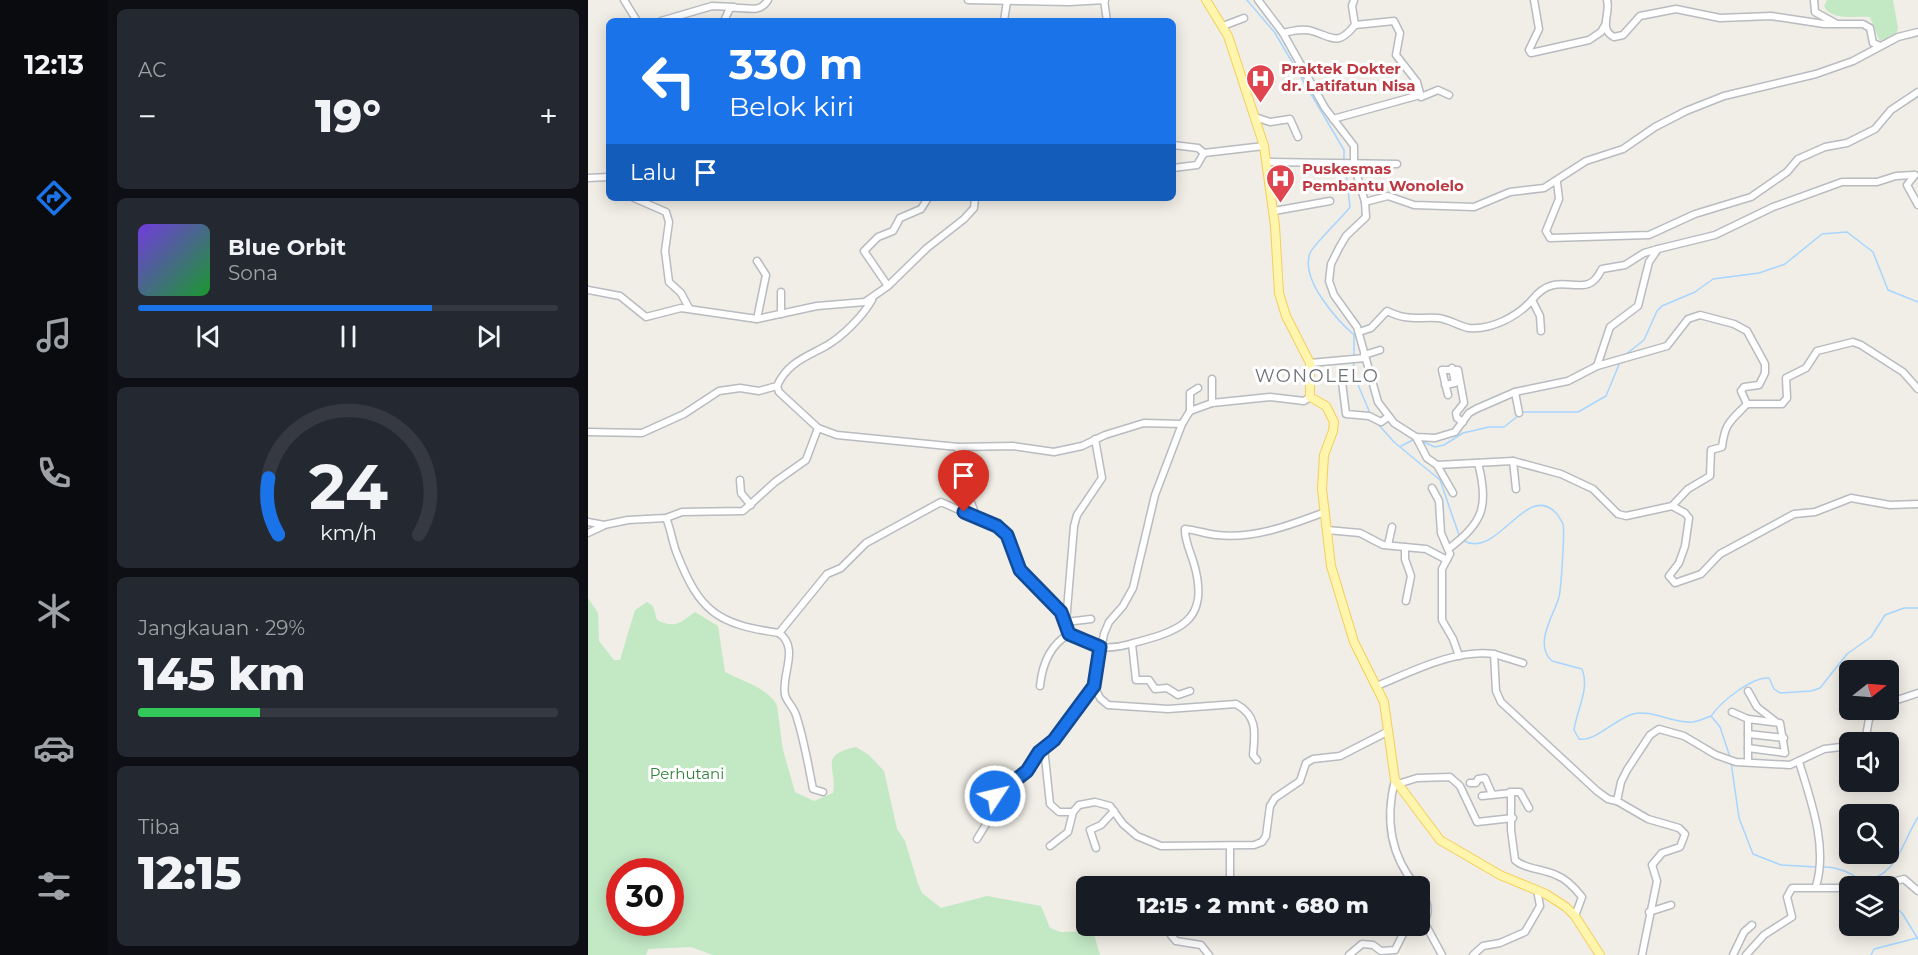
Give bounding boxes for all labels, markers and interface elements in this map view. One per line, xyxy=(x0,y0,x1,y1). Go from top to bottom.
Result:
text: 330 m xyxy=(729,38,863,90)
icon: left xyxy=(630,42,708,120)
text: 12:13 xyxy=(24,48,84,81)
text: AC xyxy=(138,58,166,82)
place label: Praktek Dokter dr. Latifatun Nisa xyxy=(1281,59,1416,95)
hospital icon: Praktek Dokter dr. Latifatun Nisa xyxy=(1244,62,1276,104)
text: 19° xyxy=(315,88,381,143)
text: Belok kiri xyxy=(729,90,854,123)
text: − xyxy=(138,96,157,136)
text: + xyxy=(539,96,558,136)
icon: arrive xyxy=(689,156,722,189)
text: Lalu xyxy=(630,159,677,186)
place label: Puskesmas Pembantu Wonolelo xyxy=(1302,159,1464,195)
hospital icon: Puskesmas Pembantu Wonolelo xyxy=(1265,162,1297,204)
icon: directions xyxy=(33,177,75,219)
text: Blue Orbit xyxy=(228,234,346,261)
text: Sona xyxy=(228,261,278,285)
icon: music xyxy=(33,314,75,356)
icon: previous xyxy=(192,320,225,353)
icon: pause xyxy=(332,320,365,353)
icon: next xyxy=(472,320,505,353)
district label: WONOLELO xyxy=(1255,365,1379,387)
text: 24 xyxy=(308,449,388,525)
pin xyxy=(938,450,989,512)
icon: phone xyxy=(33,452,75,494)
icon: arrive xyxy=(947,459,980,492)
text: km/h xyxy=(319,519,377,545)
icon: climate xyxy=(33,590,75,632)
text: Jangkauan · 29% xyxy=(138,616,305,640)
text: 145 km xyxy=(138,646,306,701)
north arrow xyxy=(1839,660,1899,720)
map controls xyxy=(1839,660,1899,936)
icon: car xyxy=(33,727,75,769)
button: sound xyxy=(1839,732,1899,792)
park label: Perhutani xyxy=(650,764,724,783)
position arrow xyxy=(963,764,1027,828)
button: search xyxy=(1839,804,1899,864)
text: Tiba xyxy=(138,815,180,839)
text: 12:15 xyxy=(138,845,241,900)
speed limit sign: 30 xyxy=(606,858,684,936)
icon: filters xyxy=(33,865,75,907)
button: layers xyxy=(1839,876,1899,936)
text: 12:15 · 2 mnt · 680 m xyxy=(1137,892,1369,919)

